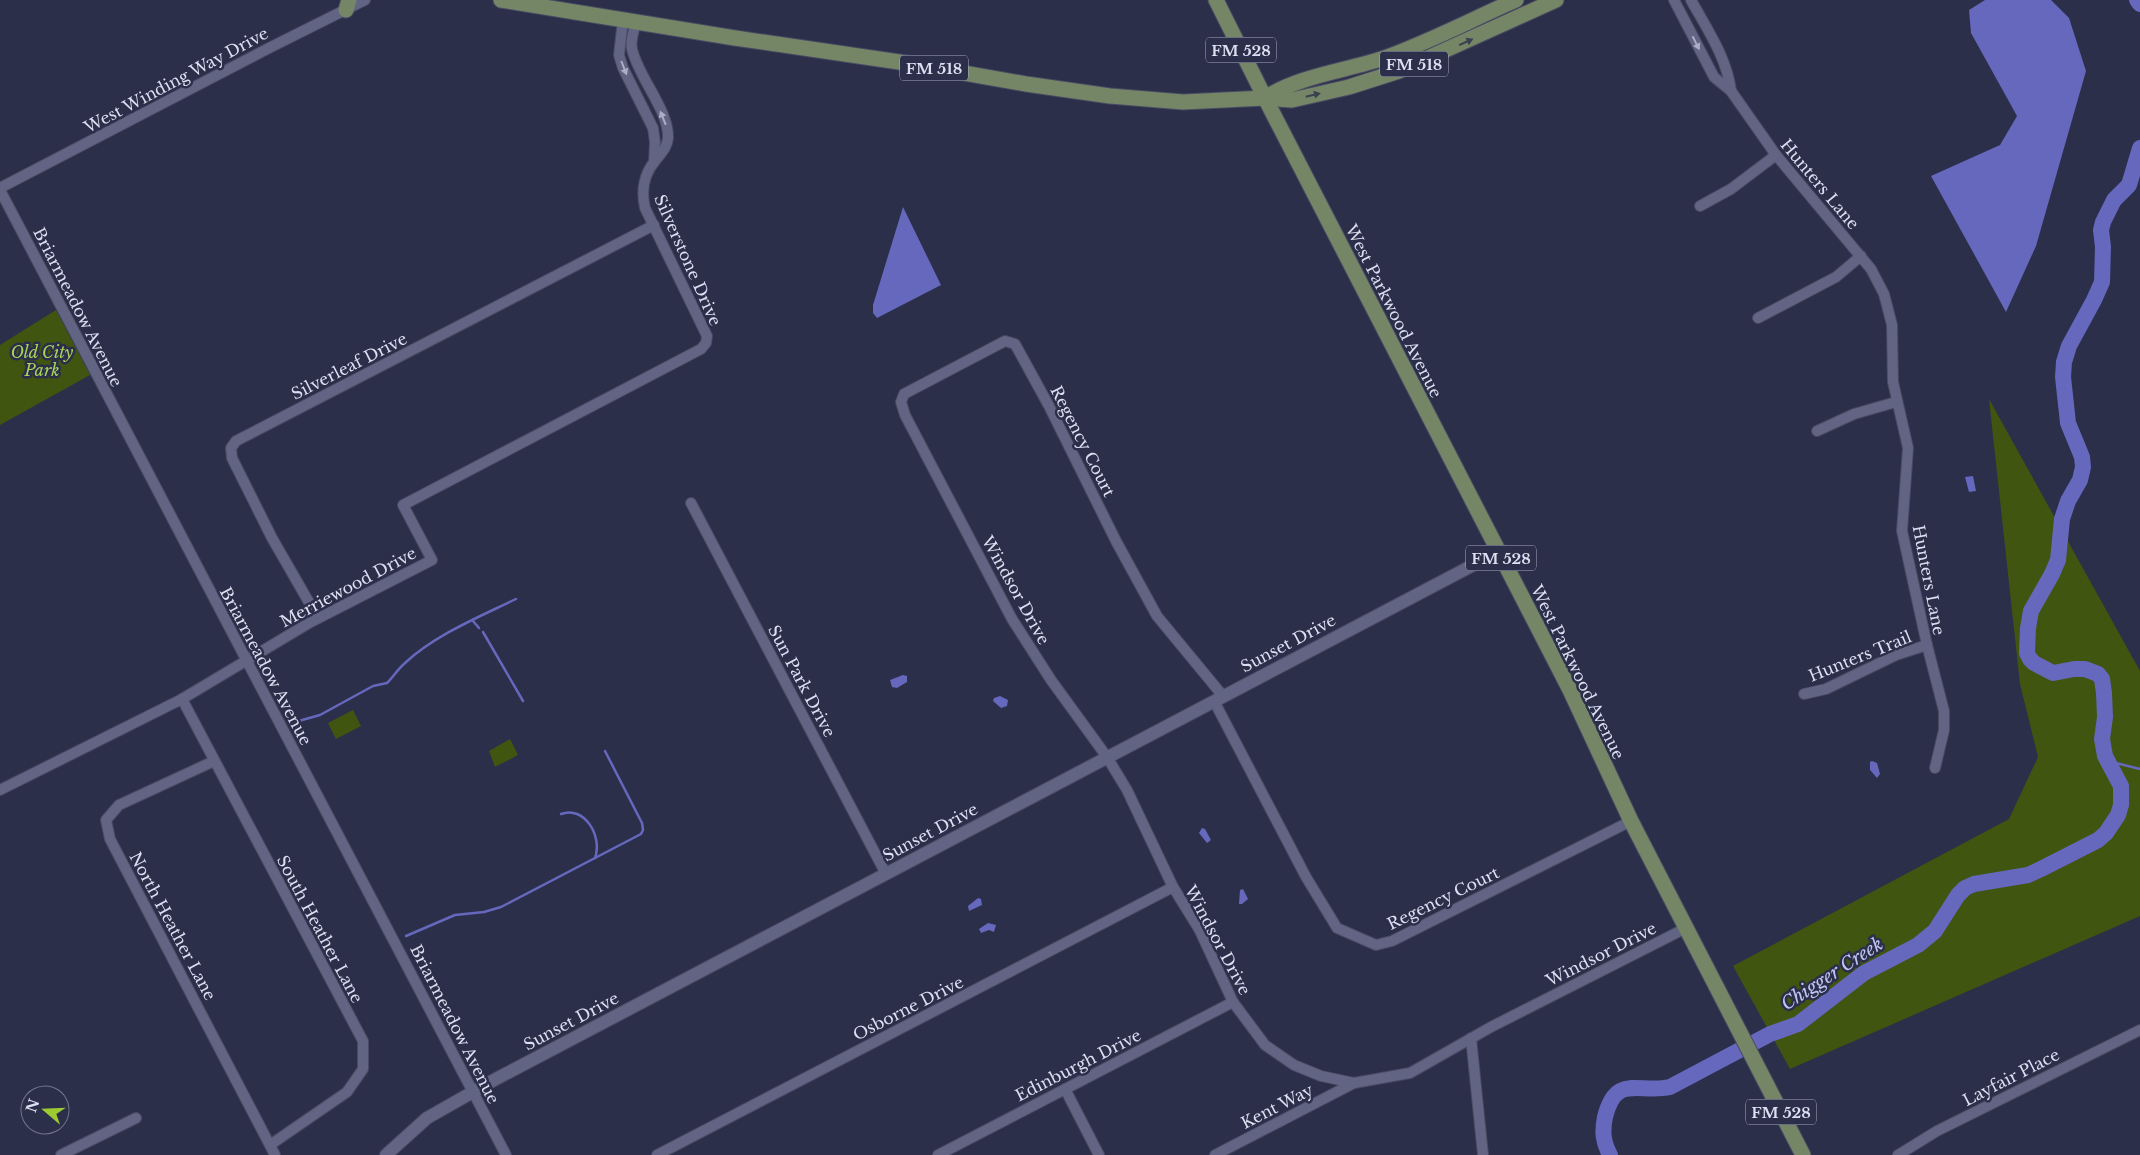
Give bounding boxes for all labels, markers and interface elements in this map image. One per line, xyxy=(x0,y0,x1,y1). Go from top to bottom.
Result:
street label: West Winding Way Drive xyxy=(80,23,272,138)
one-way arrow xyxy=(1692,36,1700,51)
one-way arrow xyxy=(1459,37,1473,45)
road number: FM 528 xyxy=(1206,38,1276,62)
road number: FM 518 xyxy=(1380,52,1448,76)
road number: FM 518 xyxy=(900,56,968,80)
one-way arrow xyxy=(620,61,628,76)
one-way arrow xyxy=(1305,91,1320,99)
one-way arrow xyxy=(659,110,667,125)
street label: Hunters Lane xyxy=(1776,135,1864,233)
street label: Silverstone Drive xyxy=(650,191,726,329)
street label: West Parkwood Avenue xyxy=(1341,220,1446,401)
street label: Briarmeadow Avenue xyxy=(29,224,127,390)
street label: Silverleaf Drive xyxy=(288,328,410,404)
park label: Old City Park xyxy=(11,342,74,380)
street label: Regency Court xyxy=(1046,382,1120,500)
street label: Hunters Lane xyxy=(1909,523,1949,637)
street label: Windsor Drive xyxy=(977,531,1054,648)
street label: Merriewood Drive xyxy=(277,543,419,631)
road number: FM 528 xyxy=(1466,546,1536,570)
street label: West Parkwood Avenue xyxy=(1527,581,1629,763)
street label: Briarmeadow Avenue xyxy=(216,584,316,748)
street label: Sunset Drive xyxy=(1237,610,1339,676)
street label: Sun Park Drive xyxy=(764,622,840,740)
street label: Hunters Trail xyxy=(1806,626,1914,686)
street label: Sunset Drive xyxy=(879,799,981,865)
street label: North Heather Lane xyxy=(125,849,221,1003)
street label: South Heather Lane xyxy=(273,852,367,1006)
street label: Regency Court xyxy=(1384,862,1502,934)
street label: Windsor Drive xyxy=(1180,881,1255,998)
street label: Windsor Drive xyxy=(1542,918,1660,991)
water label: Chigger Creek xyxy=(1777,933,1887,1015)
street label: Briarmeadow Avenue xyxy=(406,941,504,1107)
street label: Osborne Drive xyxy=(849,972,967,1044)
street label: Sunset Drive xyxy=(520,988,622,1054)
street label: Edinburgh Drive xyxy=(1012,1025,1144,1105)
street label: Layfair Place xyxy=(1959,1044,2063,1110)
street label: Kent Way xyxy=(1238,1079,1317,1133)
north arrow xyxy=(20,1085,70,1135)
text: N xyxy=(22,1097,43,1115)
road number: FM 528 xyxy=(1746,1100,1816,1124)

